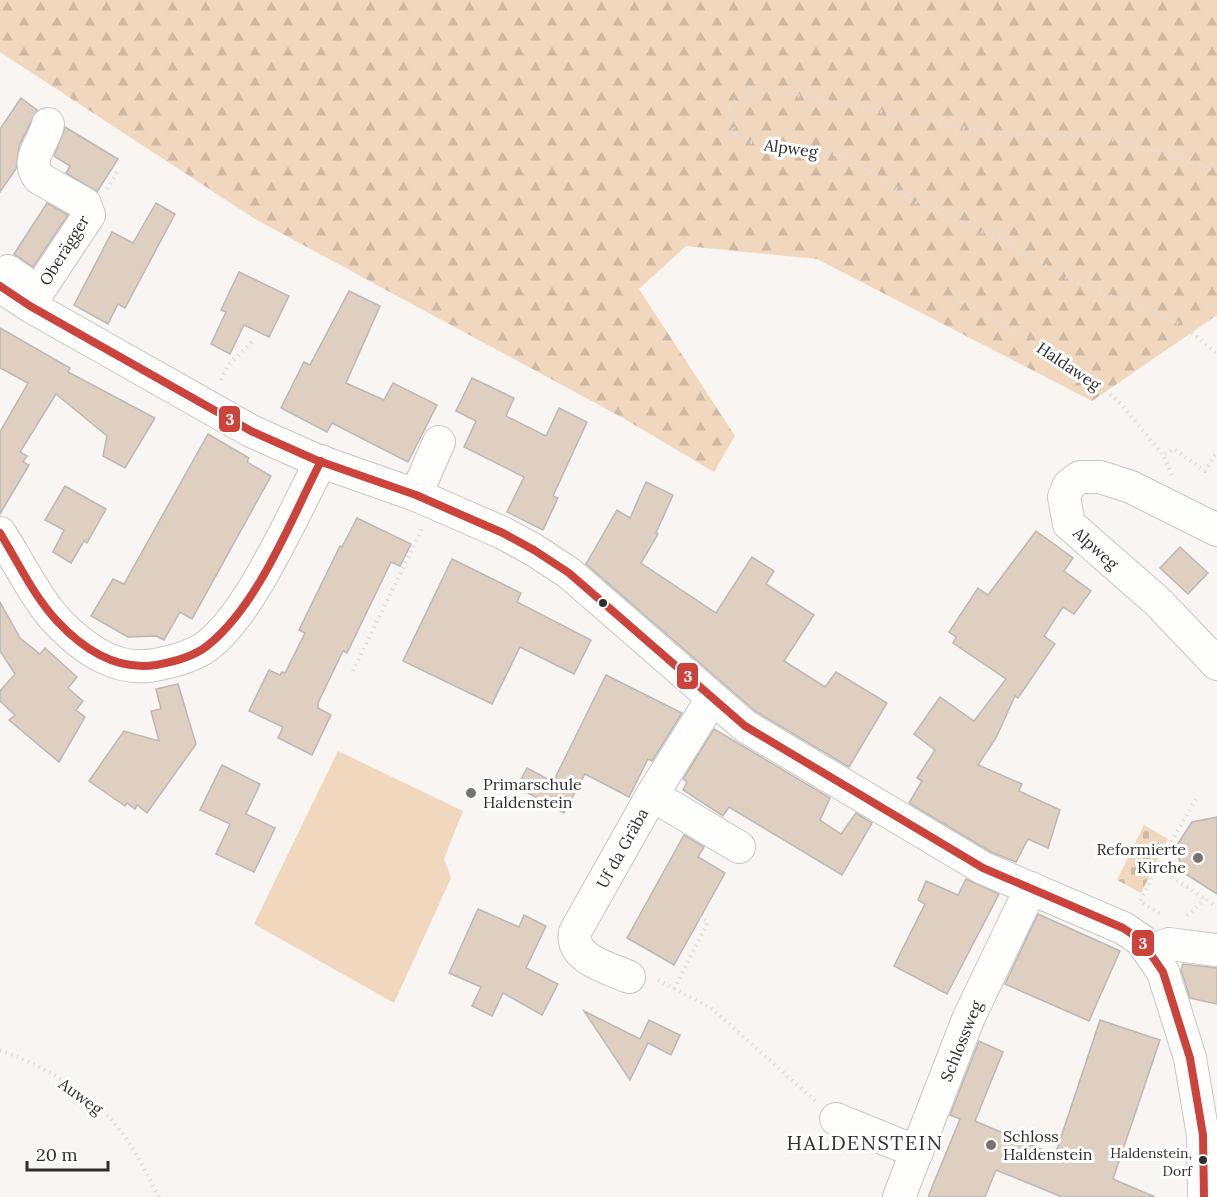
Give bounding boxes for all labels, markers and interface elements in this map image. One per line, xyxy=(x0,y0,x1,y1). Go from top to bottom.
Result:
street label: Alpweg xyxy=(762,134,820,162)
street label: Oberägger xyxy=(35,211,93,289)
street label: Haldaweg xyxy=(1033,337,1106,395)
line badge: 3 xyxy=(218,405,241,433)
text: 3 xyxy=(226,409,235,429)
street label: Alpweg xyxy=(1069,522,1124,574)
unlabelled marker xyxy=(597,597,609,609)
line badge: 3 xyxy=(676,662,699,690)
text: 3 xyxy=(684,666,693,686)
place label: Primarschule Haldenstein xyxy=(483,774,582,812)
marker: Primarschule Haldenstein xyxy=(464,786,478,800)
street label: Uf da Gräba xyxy=(592,805,652,891)
place label: Reformierte Kirche xyxy=(1096,839,1186,877)
marker: Reformierte Kirche xyxy=(1191,851,1205,865)
line badge: 3 xyxy=(1131,929,1155,957)
text: 3 xyxy=(1139,933,1148,953)
street label: Schlossweg xyxy=(936,996,987,1085)
street label: Auweg xyxy=(54,1073,108,1119)
place label: Schloss Haldenstein xyxy=(1003,1126,1093,1164)
district label: HALDENSTEIN xyxy=(786,1130,944,1155)
scale bar xyxy=(27,1134,108,1172)
marker: Schloss Haldenstein xyxy=(984,1138,998,1152)
text: 20 m xyxy=(36,1143,78,1166)
place label: Haldenstein, Dorf xyxy=(1110,1144,1193,1180)
marker: Haldenstein, Dorf xyxy=(1197,1154,1209,1166)

